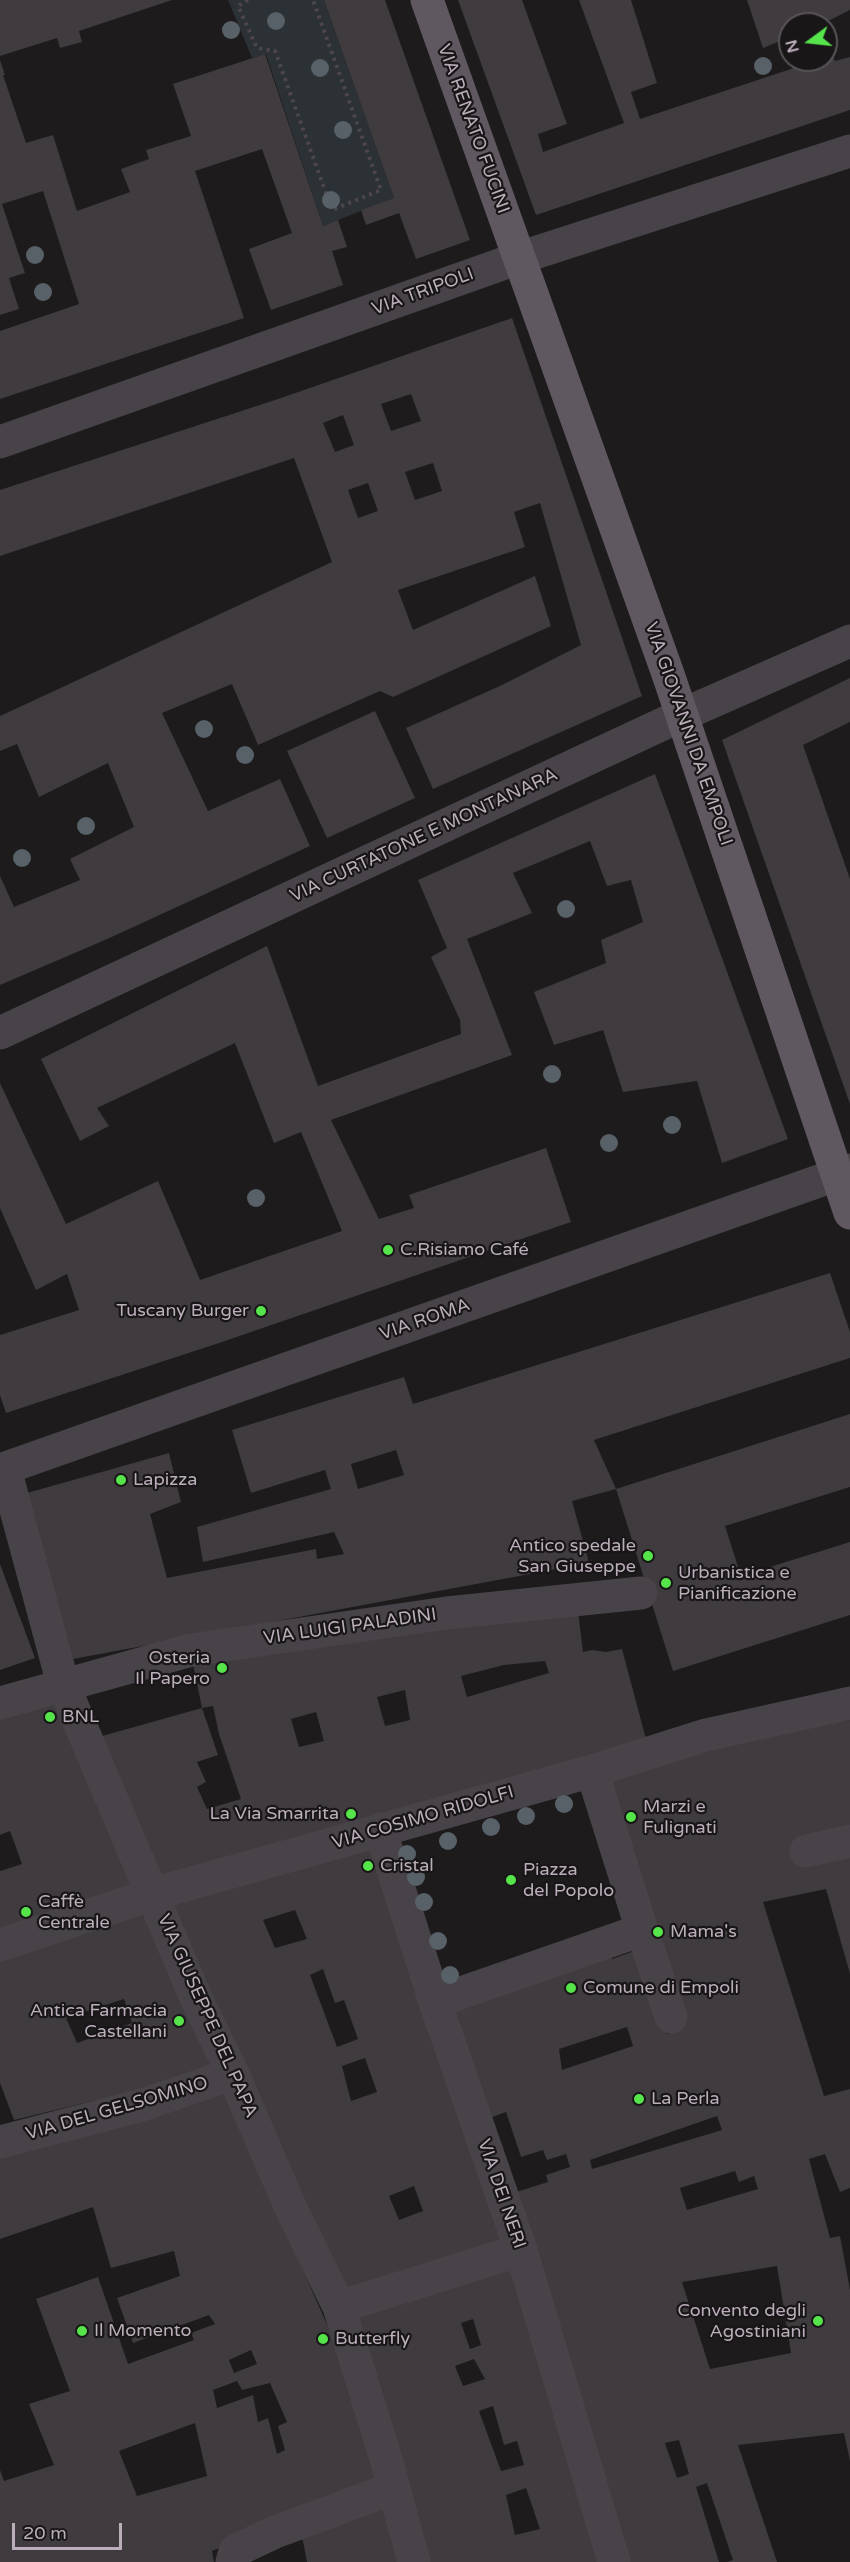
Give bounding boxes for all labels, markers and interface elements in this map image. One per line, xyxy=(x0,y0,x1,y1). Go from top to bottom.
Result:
north arrow xyxy=(778,12,838,72)
text: N xyxy=(781,37,804,55)
street label: VIA RENATO FUCINI xyxy=(432,41,514,217)
street label: VIA TRIPOLI xyxy=(369,264,477,320)
street label: VIA GIOVANNI DA EMPOLI xyxy=(640,619,736,849)
street label: VIA CURTATONE E MONTANARA xyxy=(287,764,561,908)
place label: C.Risiamo Café xyxy=(400,1239,529,1261)
marker: C.Risiamo Café xyxy=(381,1243,395,1257)
street label: VIA ROMA xyxy=(377,1294,473,1346)
place label: Tuscany Burger xyxy=(116,1300,249,1322)
marker: Tuscany Burger xyxy=(254,1304,268,1318)
place label: Lapizza xyxy=(133,1469,197,1491)
marker: Lapizza xyxy=(114,1473,128,1487)
place label: Antico spedale San Giuseppe xyxy=(509,1535,636,1578)
marker: Antico spedale San Giuseppe xyxy=(641,1549,655,1563)
place label: Urbanistica e Pianificazione xyxy=(678,1562,797,1604)
marker: Urbanistica e Pianificazione xyxy=(659,1576,673,1590)
street label: VIA LUIGI PALADINI xyxy=(262,1604,438,1650)
place label: Osteria Il Papero xyxy=(135,1647,210,1690)
marker: Osteria Il Papero xyxy=(215,1661,229,1675)
place label: BNL xyxy=(62,1706,99,1728)
marker: BNL xyxy=(43,1710,57,1724)
street label: VIA COSIMO RIDOLFI xyxy=(330,1782,516,1854)
place label: Marzi e Fulignati xyxy=(643,1796,717,1838)
place label: La Via Smarrita xyxy=(209,1803,339,1825)
marker: La Via Smarrita xyxy=(344,1807,358,1821)
marker: Marzi e Fulignati xyxy=(624,1810,638,1824)
place label: Cristal xyxy=(380,1855,434,1877)
marker: Cristal xyxy=(361,1859,375,1873)
place label: Piazza del Popolo xyxy=(523,1859,614,1902)
marker: Piazza del Popolo xyxy=(504,1873,518,1887)
place label: Caffè Centrale xyxy=(38,1891,110,1934)
marker: Caffè Centrale xyxy=(19,1905,33,1919)
street label: VIA GIUSEPPE DEL PAPA xyxy=(152,1911,262,2121)
place label: Mama's xyxy=(670,1921,737,1943)
marker: Mama's xyxy=(651,1925,665,1939)
place label: Comune di Empoli xyxy=(583,1977,739,1999)
marker: Comune di Empoli xyxy=(564,1981,578,1995)
place label: Antica Farmacia Castellani xyxy=(30,2000,167,2042)
marker: Antica Farmacia Castellani xyxy=(172,2014,186,2028)
street label: VIA DEL GELSOMINO xyxy=(23,2073,211,2145)
place label: La Perla xyxy=(651,2088,720,2110)
marker: La Perla xyxy=(632,2092,646,2106)
street label: VIA DEI NERI xyxy=(472,2136,530,2252)
place label: Convento degli Agostiniani xyxy=(677,2300,806,2342)
marker: Convento degli Agostiniani xyxy=(811,2314,825,2328)
place label: Il Momento xyxy=(94,2320,191,2342)
marker: Il Momento xyxy=(75,2324,89,2338)
place label: Butterfly xyxy=(335,2328,410,2350)
marker: Butterfly xyxy=(316,2332,330,2346)
scale bar xyxy=(15,2511,124,2549)
text: 20 m xyxy=(23,2522,67,2544)

